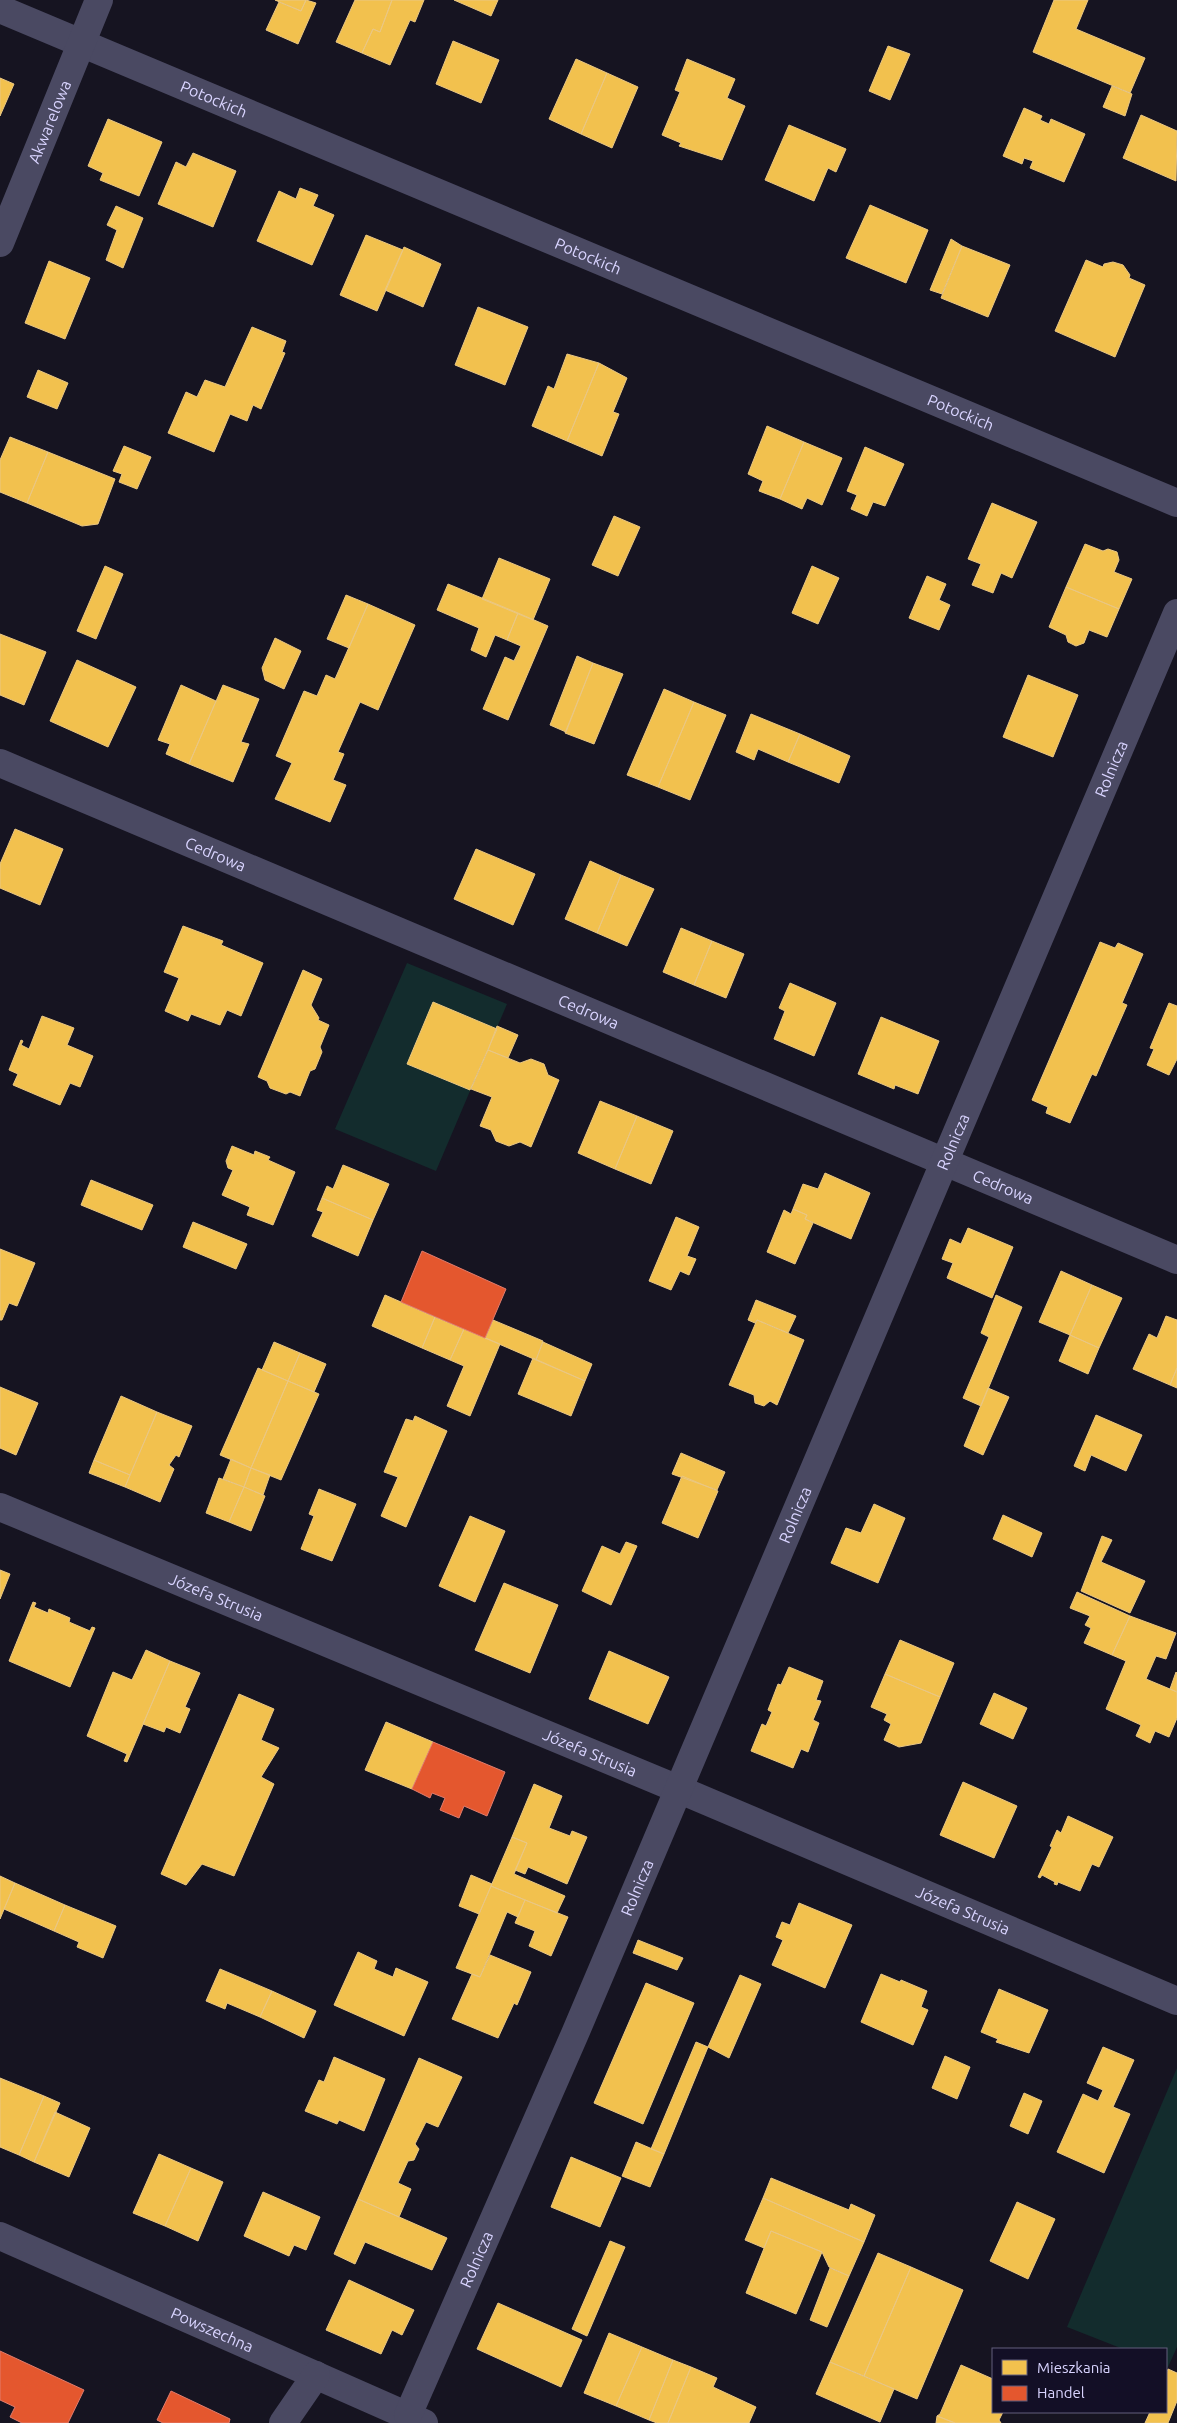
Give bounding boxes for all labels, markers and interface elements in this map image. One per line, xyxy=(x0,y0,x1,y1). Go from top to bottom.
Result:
street label: Akwarelowa xyxy=(24,77,74,166)
street label: Potockich xyxy=(178,77,250,121)
street label: Potockich xyxy=(552,234,624,278)
street label: Potockich xyxy=(925,390,997,434)
street label: Rolnicza xyxy=(1091,738,1131,800)
street label: Cedrowa xyxy=(183,833,249,875)
street label: Cedrowa xyxy=(556,991,622,1032)
street label: Rolnicza xyxy=(933,1111,973,1173)
street label: Cedrowa xyxy=(970,1166,1036,1207)
street label: Rolnicza xyxy=(775,1484,815,1546)
street label: Józefa Strusia xyxy=(166,1569,266,1624)
street label: Józefa Strusia xyxy=(540,1725,640,1780)
street label: Rolnicza xyxy=(617,1857,657,1918)
street label: Józefa Strusia xyxy=(913,1882,1013,1938)
street label: Rolnicza xyxy=(456,2228,496,2290)
street label: Powszechna xyxy=(168,2304,256,2356)
legend xyxy=(992,2348,1167,2413)
text: Mieszkania xyxy=(1037,2359,1111,2376)
text: Handel xyxy=(1037,2384,1085,2401)

